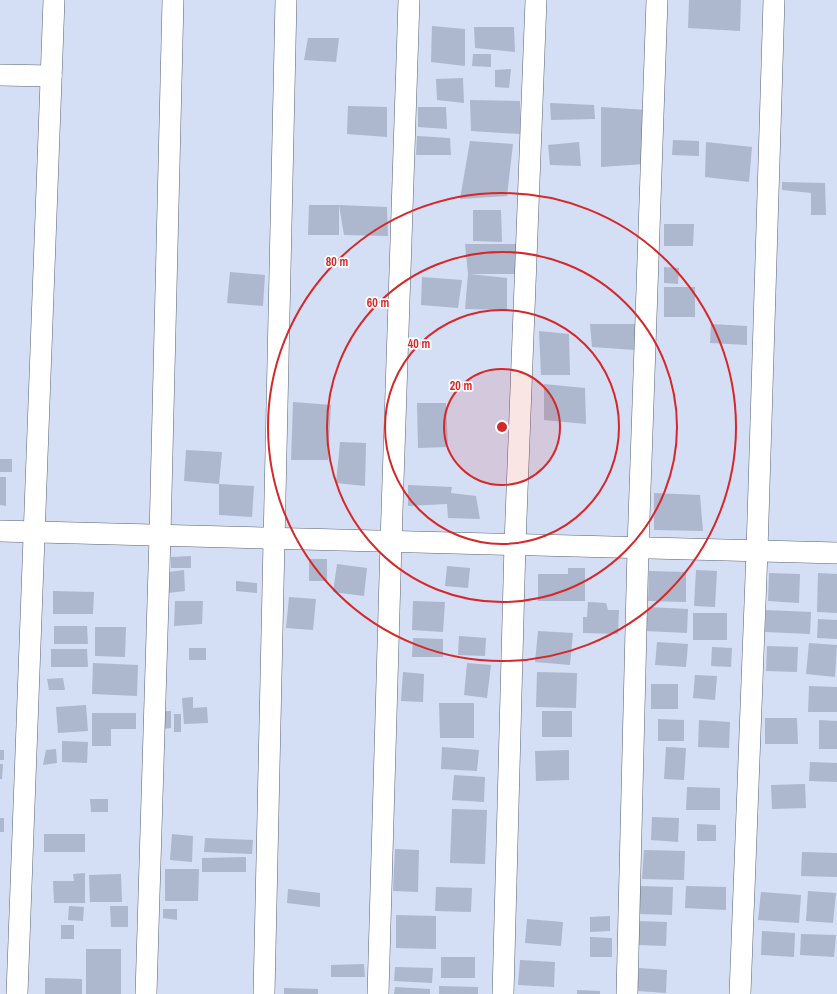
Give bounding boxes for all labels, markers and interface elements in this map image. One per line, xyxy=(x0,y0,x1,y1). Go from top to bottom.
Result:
text: 80 m xyxy=(326,254,348,270)
text: 60 m xyxy=(367,295,389,311)
text: 40 m xyxy=(408,336,430,352)
text: 20 m xyxy=(450,378,472,394)
centre of rings xyxy=(495,420,509,434)

